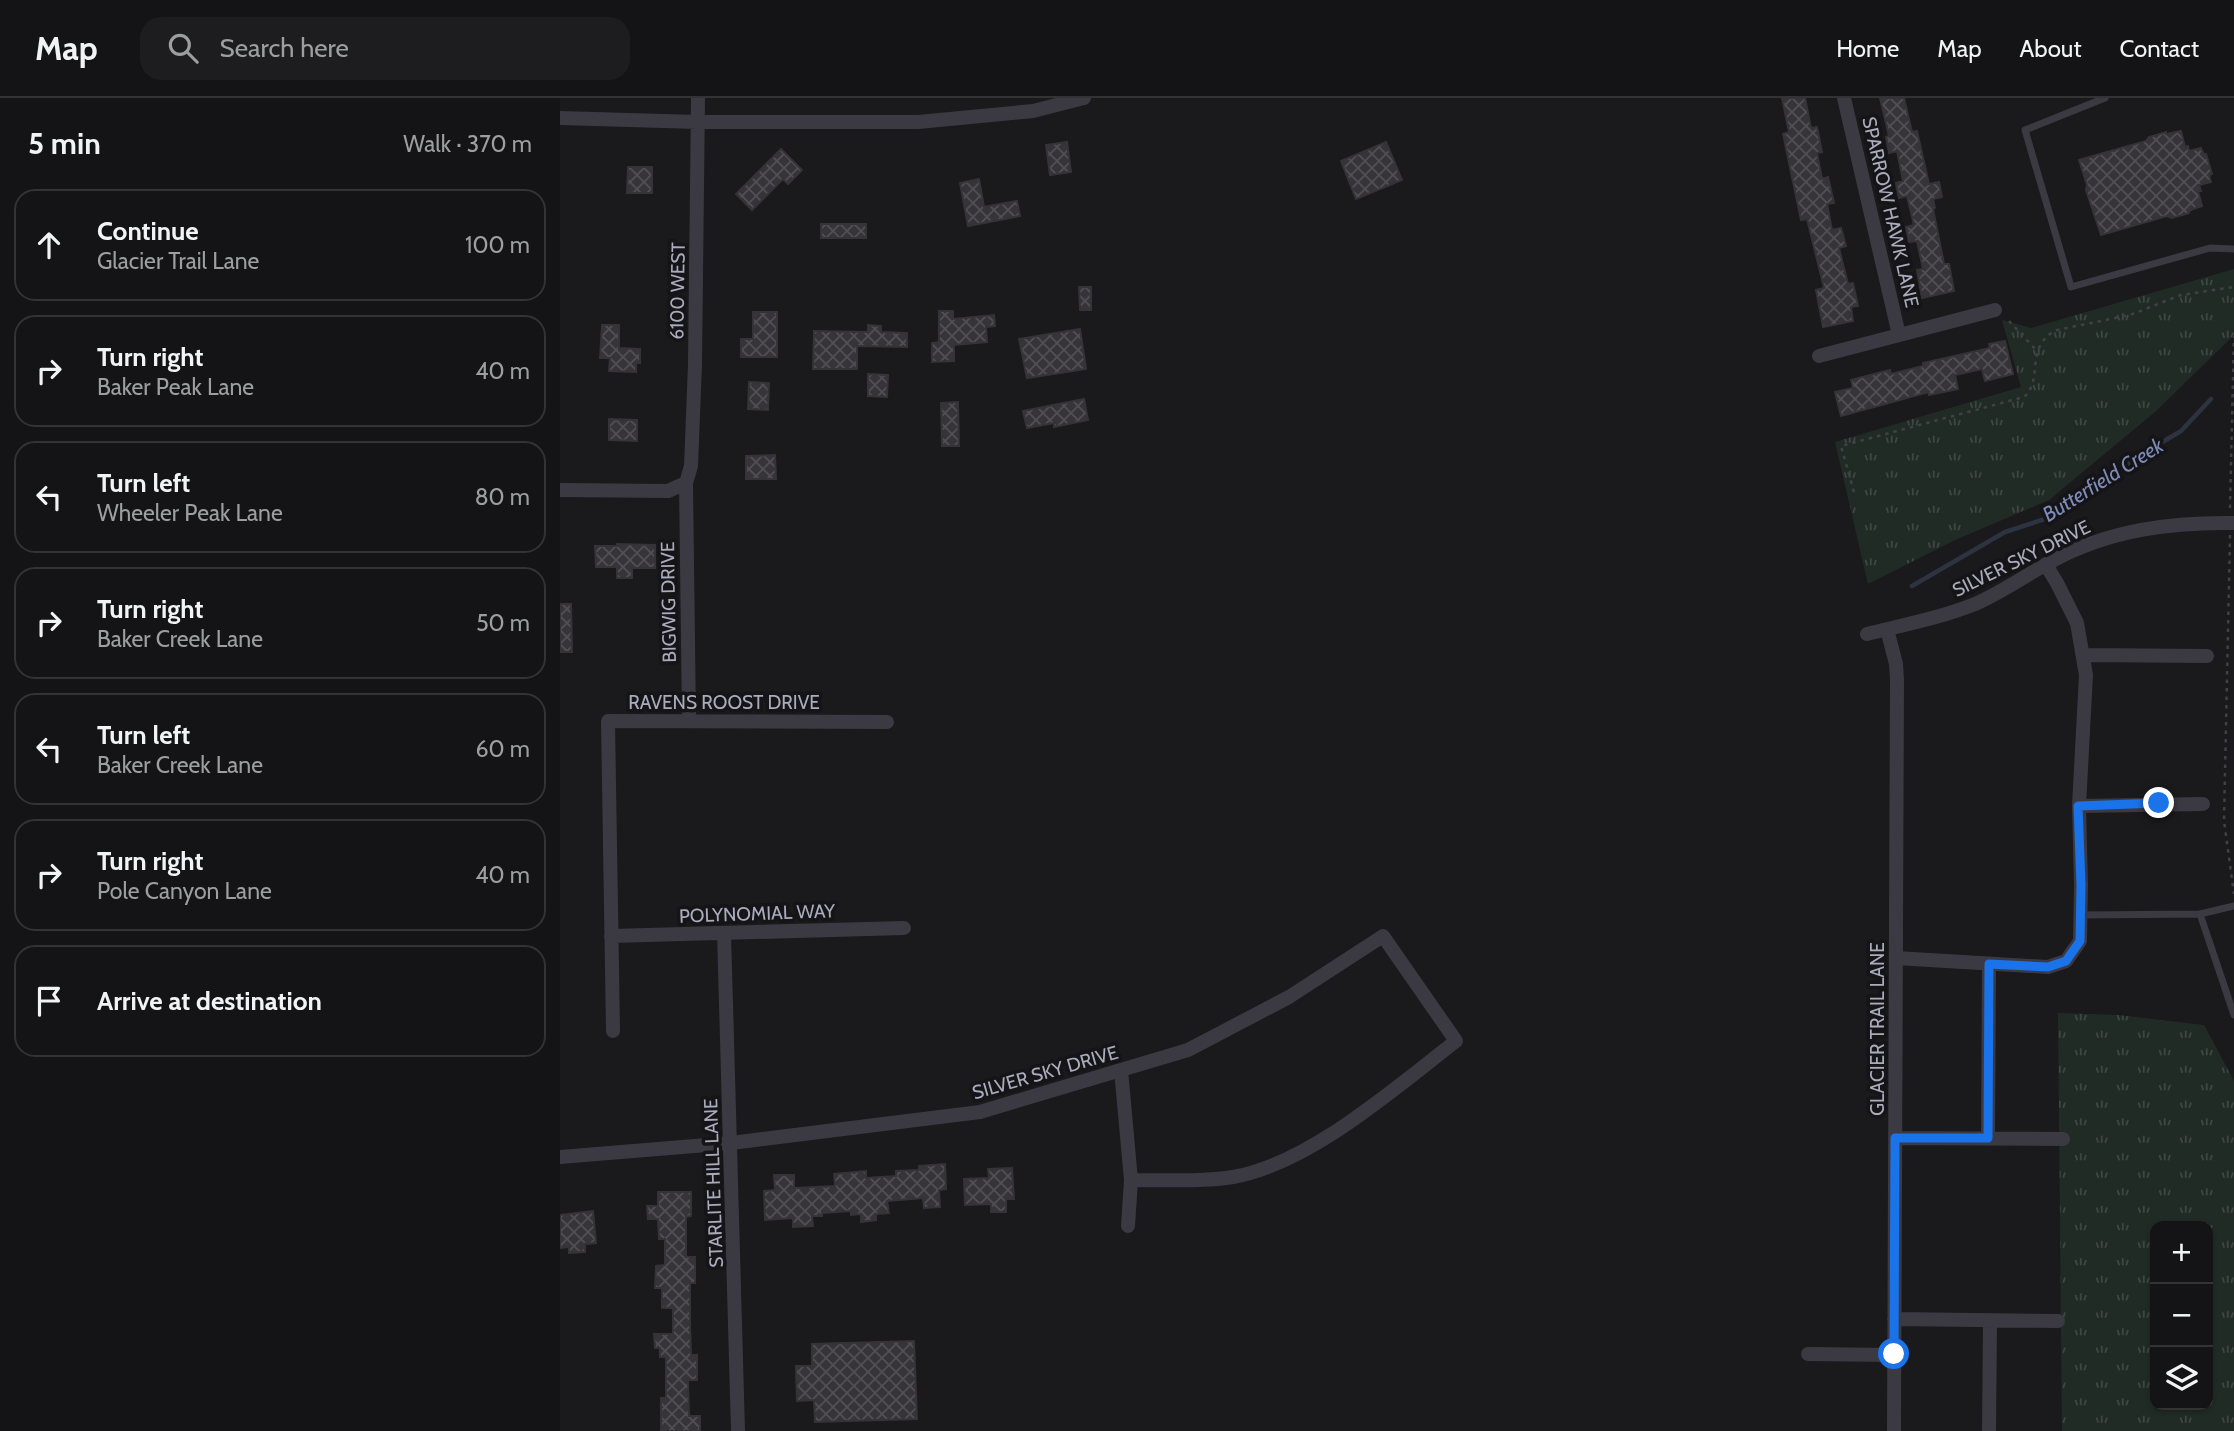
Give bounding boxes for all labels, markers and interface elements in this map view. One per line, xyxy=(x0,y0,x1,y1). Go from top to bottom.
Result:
search box xyxy=(140,17,630,80)
text: Map xyxy=(35,28,98,68)
icon: search xyxy=(164,29,202,67)
text: Search here xyxy=(220,32,349,64)
text: Home xyxy=(1836,34,1899,63)
text: Map xyxy=(1937,34,1982,63)
text: About xyxy=(2020,34,2082,63)
text: Contact xyxy=(2120,34,2199,63)
street label: SPARROW HAWK LANE xyxy=(1857,114,1924,310)
text: 5 min xyxy=(28,125,101,162)
text: Walk · 370 m xyxy=(403,130,532,158)
text: Continue xyxy=(97,215,199,247)
icon: ahead xyxy=(30,226,68,264)
text: 100 m xyxy=(465,231,530,259)
street label: 6100 WEST xyxy=(665,242,690,340)
text: Glacier Trail Lane xyxy=(97,247,259,275)
text: Turn right xyxy=(97,341,203,373)
icon: right xyxy=(30,352,68,390)
text: 40 m xyxy=(475,357,530,385)
text: Baker Peak Lane xyxy=(97,373,254,401)
water label: Butterfield Creek xyxy=(2038,432,2169,527)
text: Turn left xyxy=(97,467,190,499)
icon: left xyxy=(30,478,68,516)
text: 80 m xyxy=(475,483,530,511)
text: Wheeler Peak Lane xyxy=(97,499,283,527)
street label: SILVER SKY DRIVE xyxy=(1949,515,2094,602)
street label: BIGWIG DRIVE xyxy=(656,541,681,663)
text: Turn right xyxy=(97,593,203,625)
icon: right xyxy=(30,604,68,642)
text: 50 m xyxy=(476,609,530,637)
text: Baker Creek Lane xyxy=(97,625,263,653)
street label: RAVENS ROOST DRIVE xyxy=(628,691,820,714)
text: Turn left xyxy=(97,719,190,751)
icon: left xyxy=(30,730,68,768)
text: 60 m xyxy=(476,735,530,763)
text: Baker Creek Lane xyxy=(97,751,263,779)
route end xyxy=(2143,787,2174,818)
text: Turn right xyxy=(97,845,203,877)
icon: right xyxy=(30,856,68,894)
text: 40 m xyxy=(475,861,530,889)
text: Pole Canyon Lane xyxy=(97,877,272,905)
street label: POLYNOMIAL WAY xyxy=(679,899,836,928)
street label: GLACIER TRAIL LANE xyxy=(1866,942,1889,1116)
icon: arrive xyxy=(30,982,68,1020)
text: Arrive at destination xyxy=(97,985,322,1017)
street label: SILVER SKY DRIVE xyxy=(970,1041,1121,1104)
street label: STARLITE HILL LANE xyxy=(699,1098,728,1268)
map controls xyxy=(2150,1221,2213,1410)
button: + xyxy=(2150,1221,2213,1284)
button: − xyxy=(2150,1284,2213,1347)
route start xyxy=(1878,1338,1909,1369)
button: layers xyxy=(2150,1347,2213,1410)

